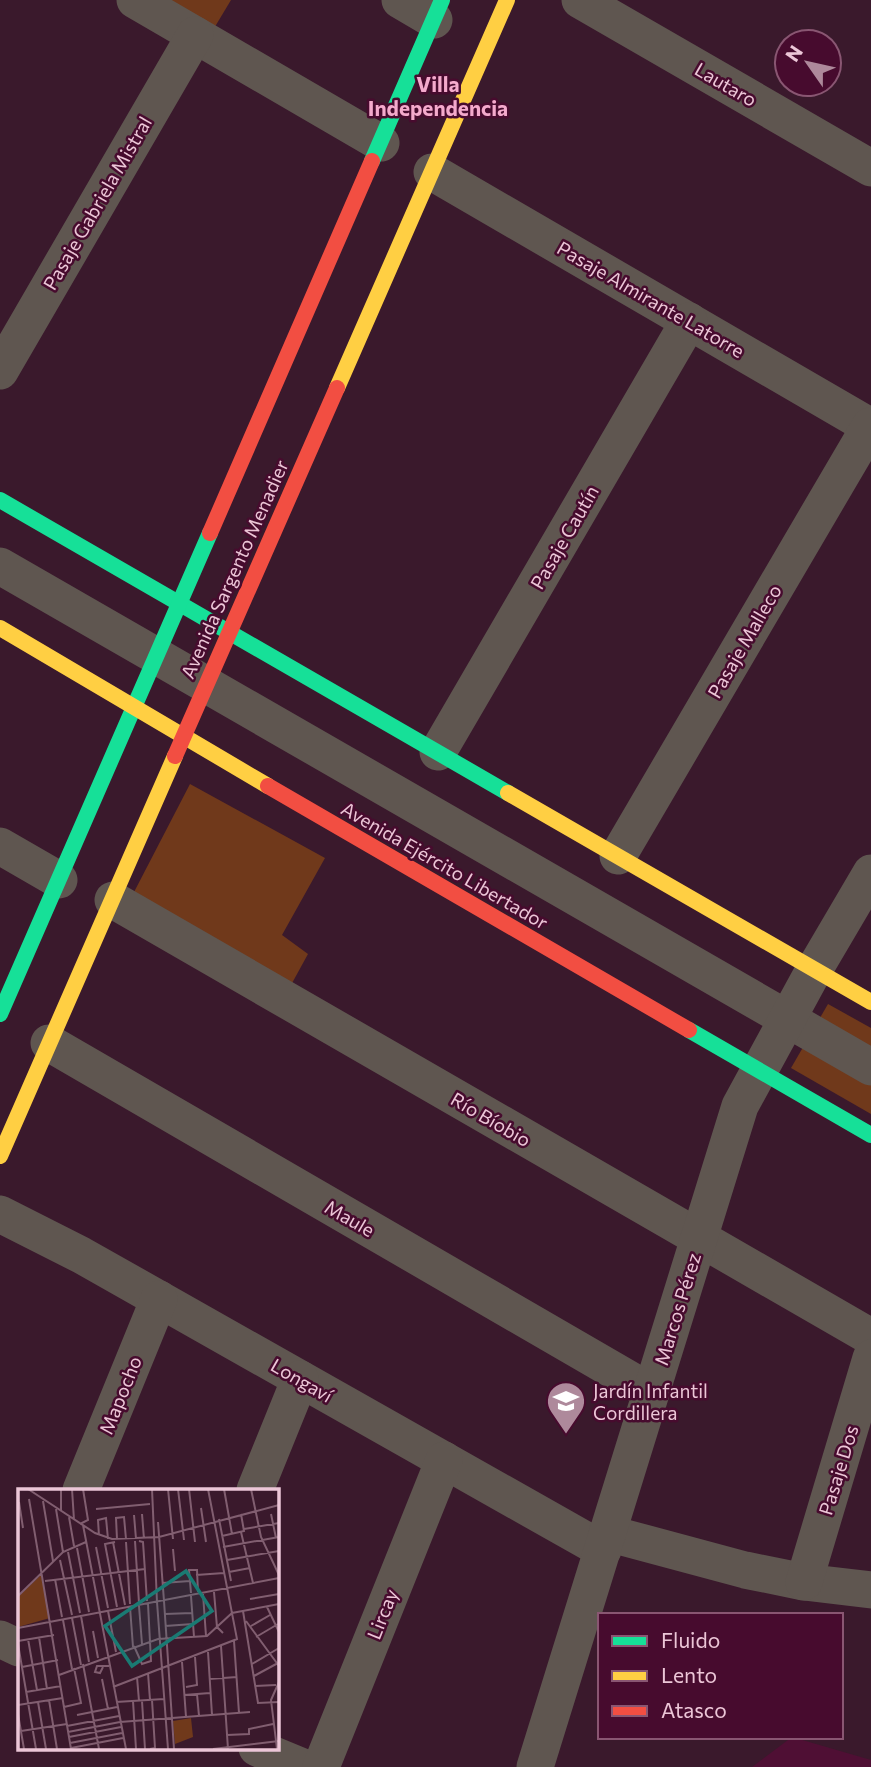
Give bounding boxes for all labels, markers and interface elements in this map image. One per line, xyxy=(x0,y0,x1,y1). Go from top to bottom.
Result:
north arrow xyxy=(773,28,843,98)
text: N xyxy=(780,41,807,66)
street label: Lautaro xyxy=(691,57,761,111)
district label: Villa Independencia xyxy=(368,71,508,120)
street label: Pasaje Gabriela Mistral xyxy=(38,112,156,294)
street label: Pasaje Almirante Latorre xyxy=(553,236,749,362)
street label: Avenida Sargento Menadier xyxy=(175,456,293,682)
street label: Pasaje Cautín xyxy=(525,481,603,593)
street label: Pasaje Malleco xyxy=(702,580,786,702)
street label: Avenida Ejército Libertador xyxy=(338,796,553,934)
street label: Río Bíobio xyxy=(447,1087,535,1151)
street label: Maule xyxy=(321,1195,379,1241)
street label: Marcos Pérez xyxy=(649,1250,705,1368)
street label: Mapocho xyxy=(94,1353,146,1437)
street label: Longaví xyxy=(267,1353,338,1407)
place label: Jardín Infantil Cordillera xyxy=(593,1379,708,1424)
school or university icon: Jardín Infantil Cordillera xyxy=(545,1380,587,1435)
street label: Pasaje Dos xyxy=(813,1422,863,1518)
inset map xyxy=(18,1489,278,1750)
street label: Lircay xyxy=(362,1585,402,1642)
legend xyxy=(598,1613,843,1739)
text: Fluido xyxy=(661,1627,720,1652)
text: Lento xyxy=(661,1662,717,1687)
text: Atasco xyxy=(661,1697,727,1722)

